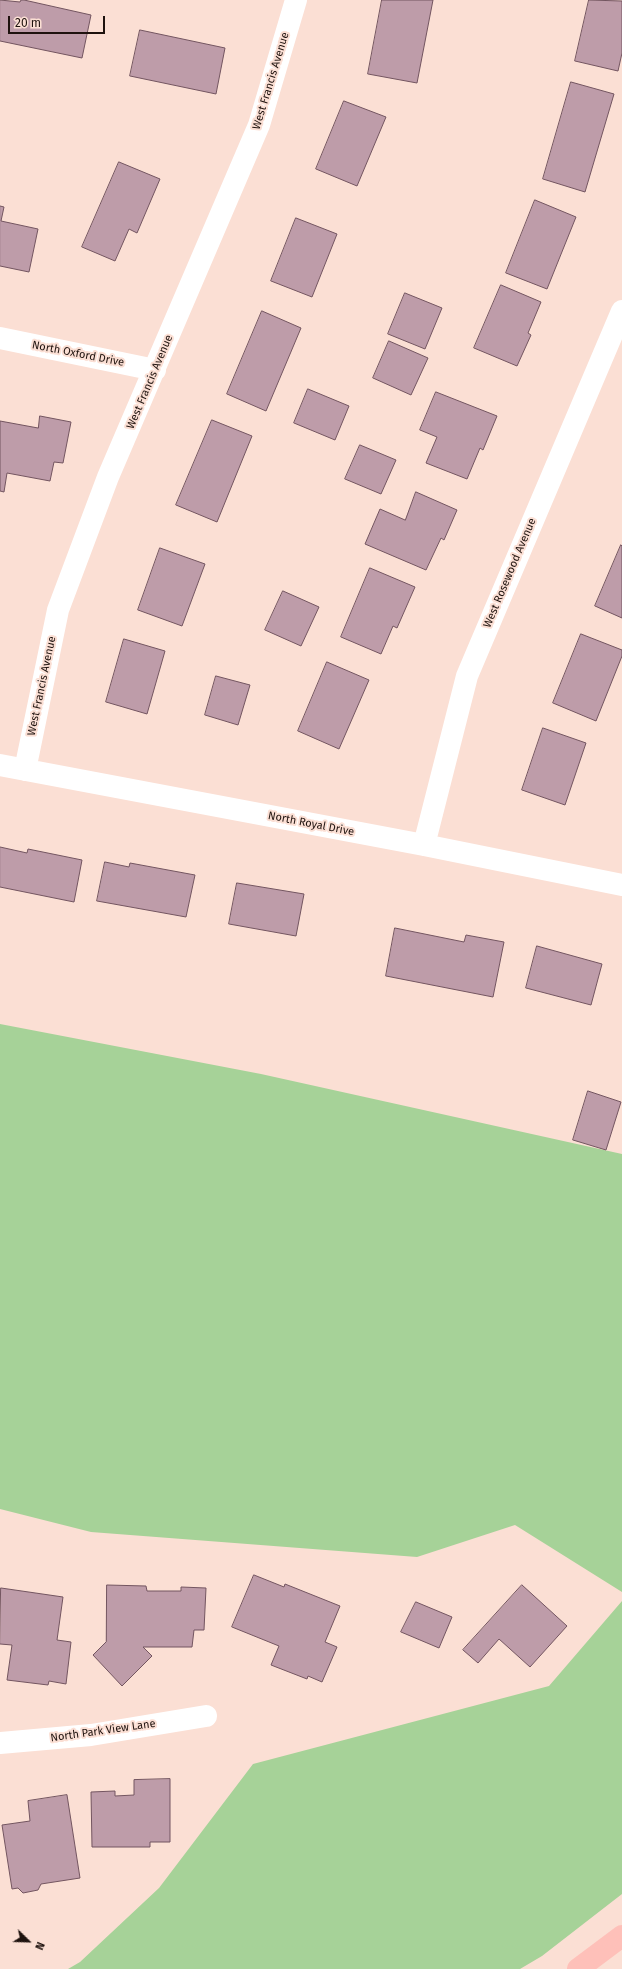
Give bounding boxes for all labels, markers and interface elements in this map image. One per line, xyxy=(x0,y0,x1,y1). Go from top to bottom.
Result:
scale bar xyxy=(10,8,107,34)
text: 20 m xyxy=(15,16,41,30)
street label: West Francis Avenue xyxy=(250,31,292,131)
street label: West Francis Avenue xyxy=(124,333,176,431)
street label: North Oxford Drive xyxy=(31,339,125,369)
street label: West Rosewood Avenue xyxy=(481,516,539,630)
street label: West Francis Avenue xyxy=(25,635,59,737)
street label: North Royal Drive xyxy=(267,809,355,839)
street label: North Park View Lane xyxy=(50,1717,156,1745)
north arrow xyxy=(8,1921,48,1961)
text: N xyxy=(32,1940,47,1952)

